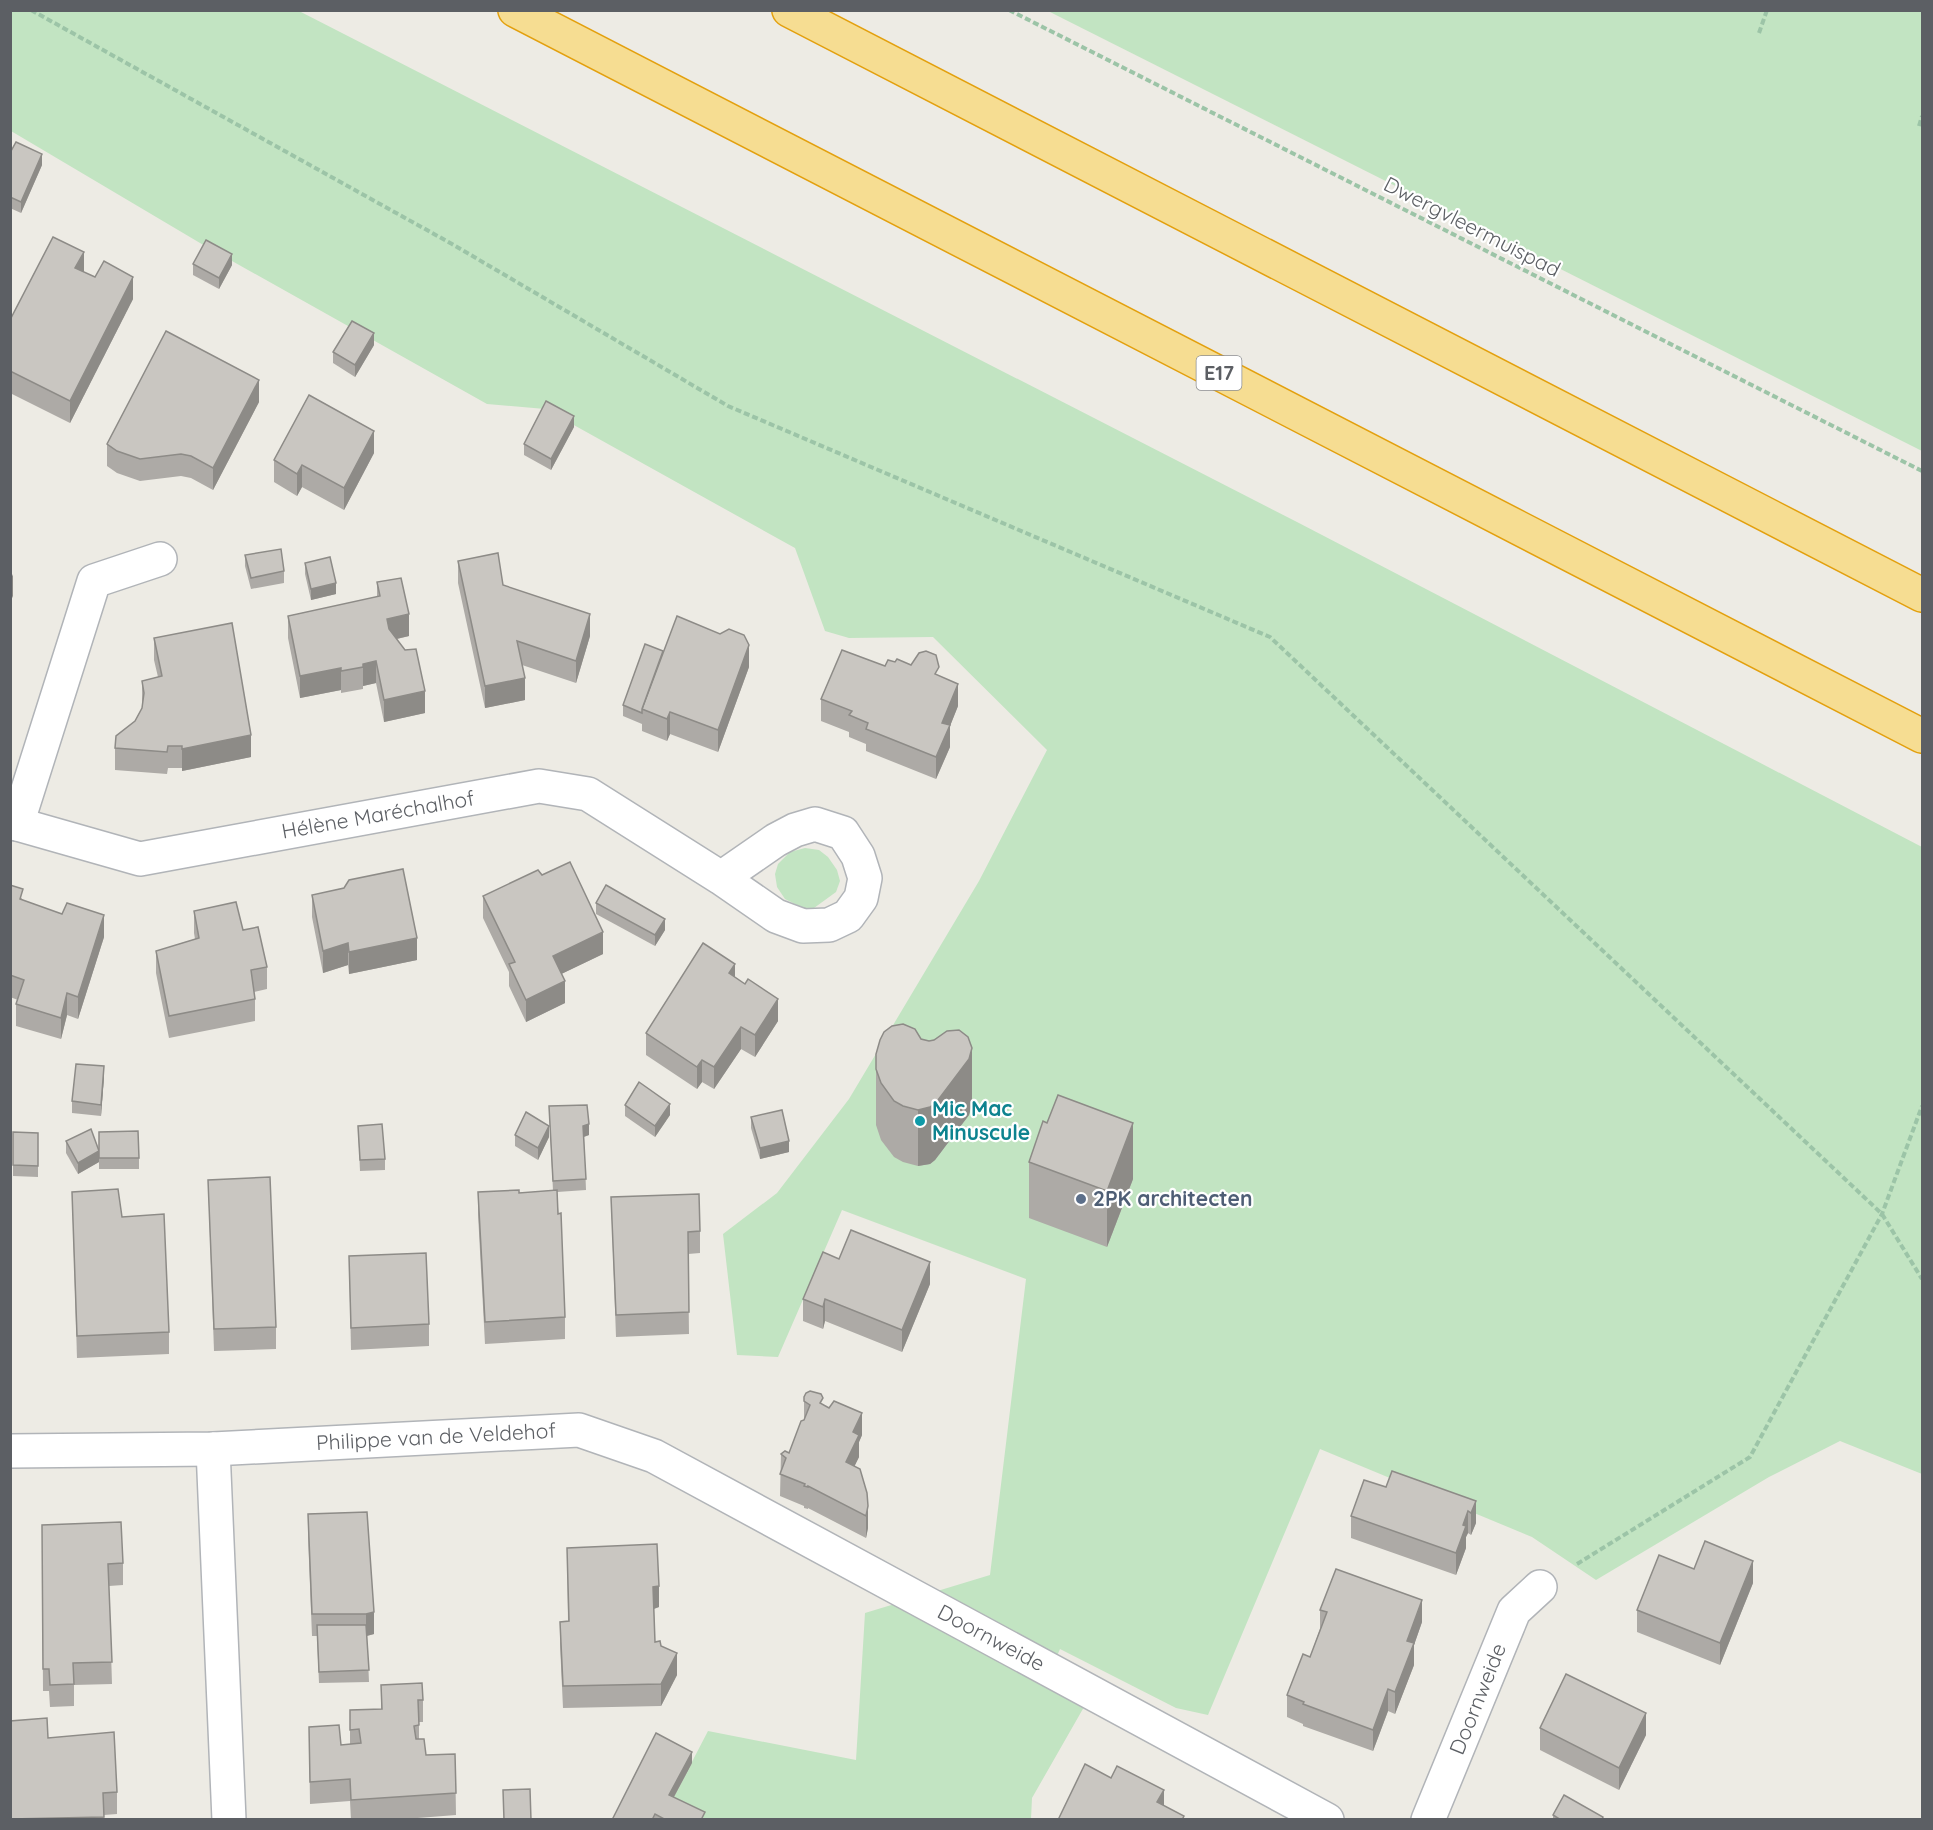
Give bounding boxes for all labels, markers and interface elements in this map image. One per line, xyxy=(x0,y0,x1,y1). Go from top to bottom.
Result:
street label: Dwergvleermuispad xyxy=(1380,170,1565,282)
road number: E17 xyxy=(1196,356,1242,390)
street label: Hélène Maréchalhof xyxy=(279,784,477,844)
place label: Mic Mac Minuscule xyxy=(932,1095,1030,1145)
marker: Mic Mac Minuscule xyxy=(913,1114,927,1128)
place label: 2PK architecten xyxy=(1093,1185,1252,1211)
marker: 2PK architecten xyxy=(1074,1192,1088,1206)
street label: Philippe van de Veldehof xyxy=(315,1417,557,1455)
street label: Doornweide xyxy=(933,1598,1049,1676)
street label: Doornweide xyxy=(1443,1639,1511,1758)

